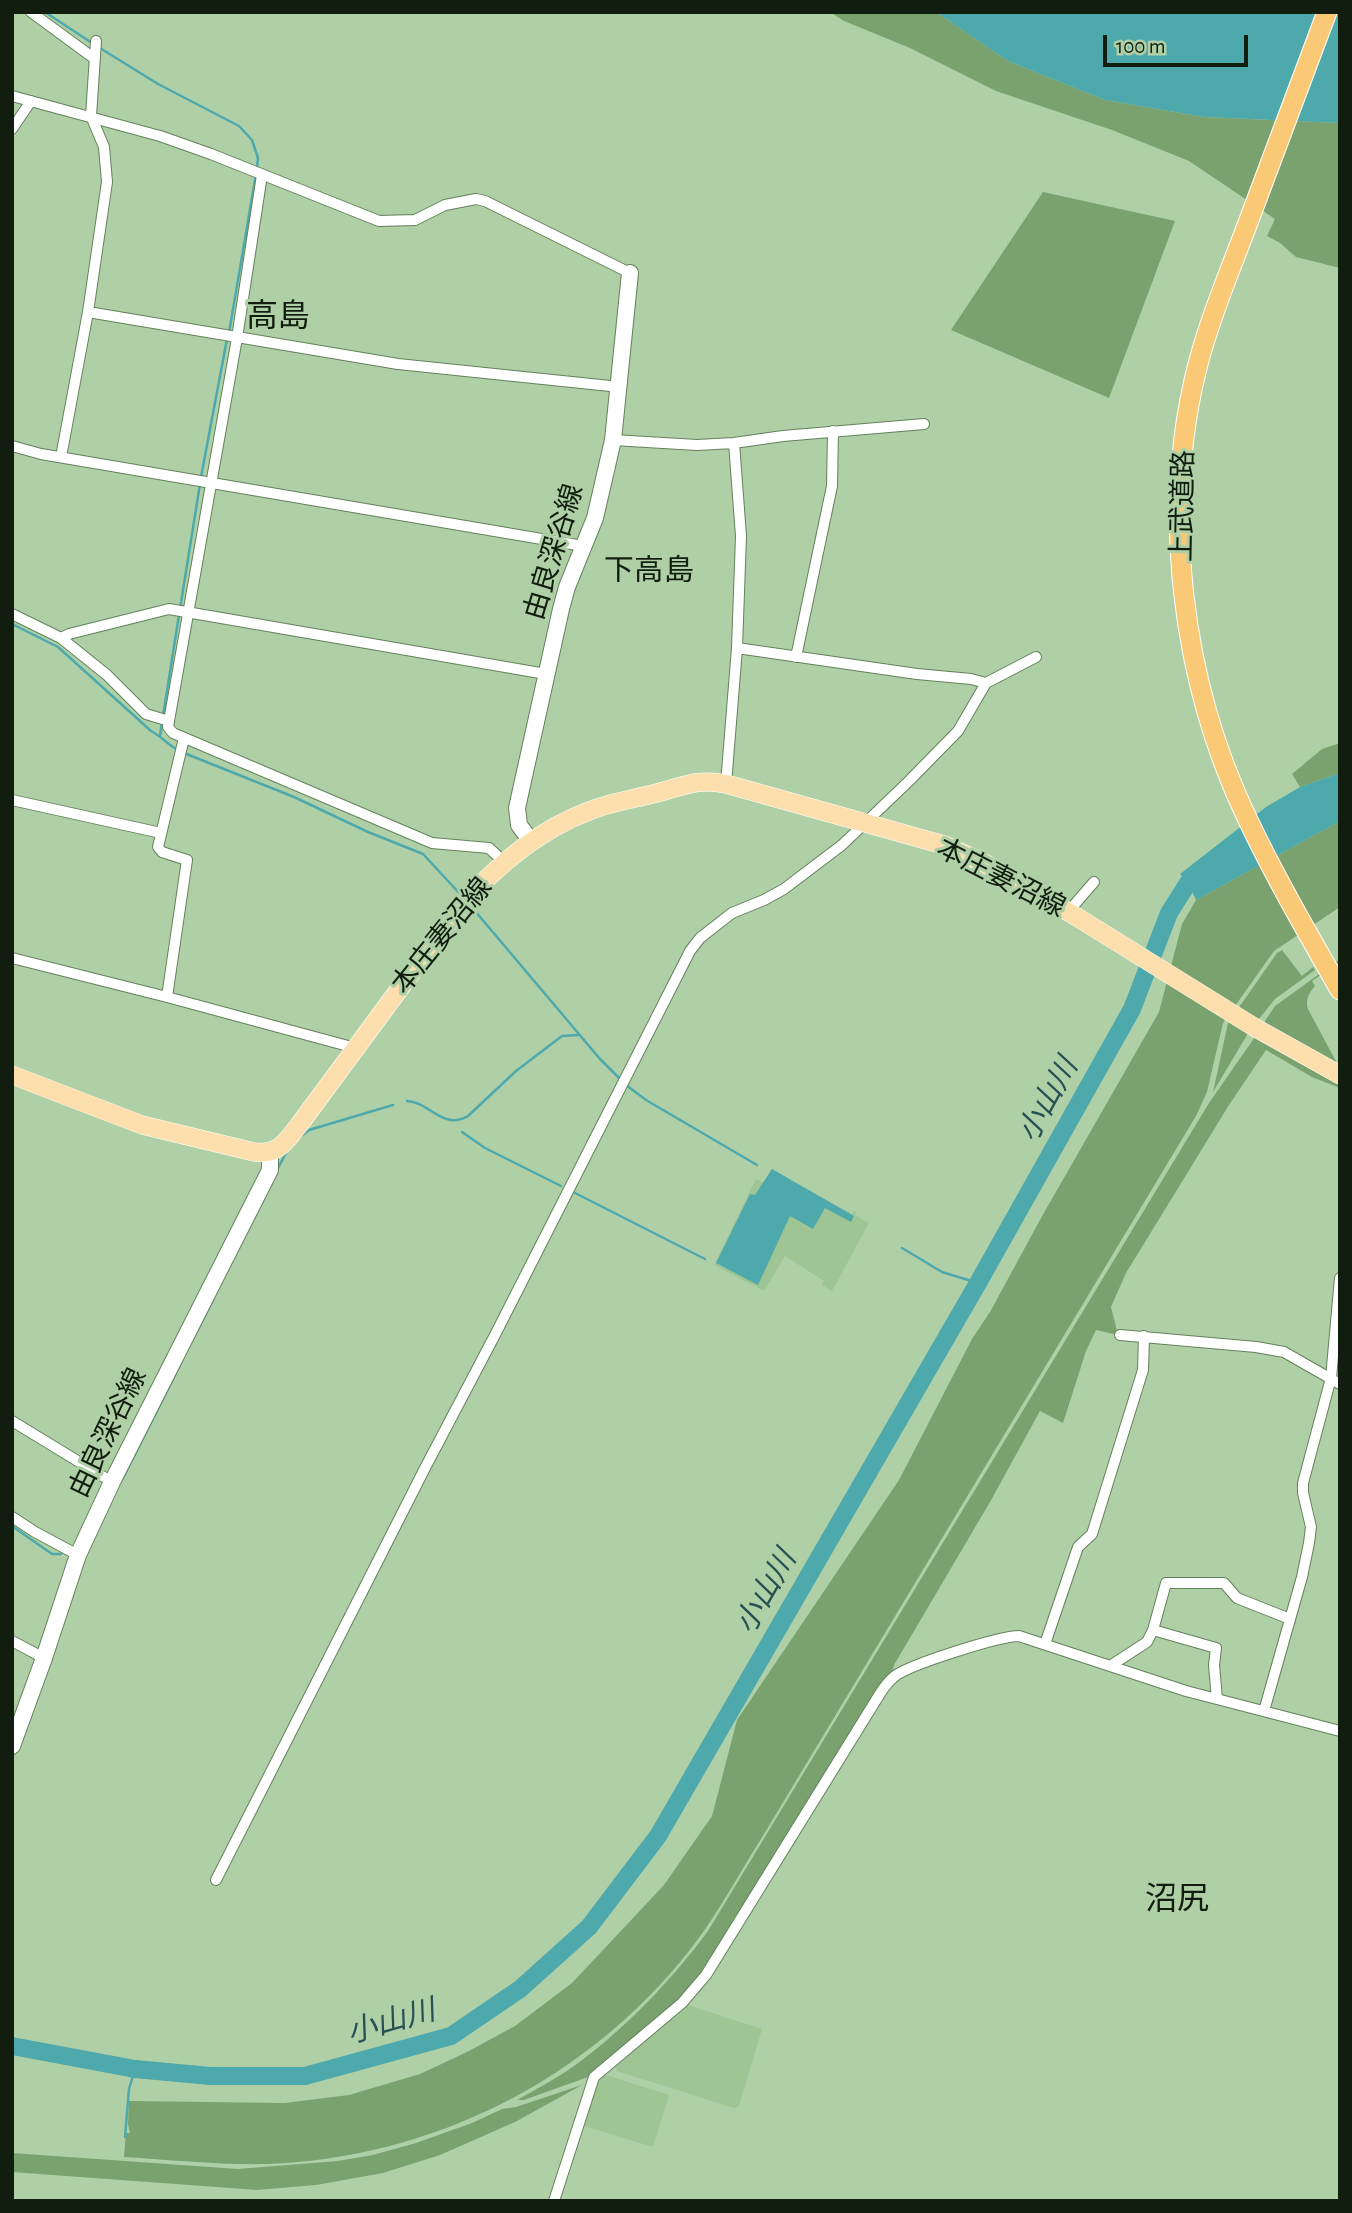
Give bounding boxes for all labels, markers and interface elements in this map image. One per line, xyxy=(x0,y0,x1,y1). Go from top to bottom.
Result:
scale bar xyxy=(1107,21,1252,65)
text: 100 m xyxy=(1116,36,1166,57)
district label: 高島 xyxy=(246,297,310,335)
street label: 上武道路 xyxy=(1165,450,1201,562)
street label: 由良深谷線 xyxy=(517,480,591,624)
district label: 下高島 xyxy=(604,553,694,589)
street label: 本庄妻沼線 xyxy=(931,831,1071,925)
street label: 本庄妻沼線 xyxy=(385,871,499,1001)
water label: 小山川 xyxy=(1010,1052,1086,1148)
street label: 由良深谷線 xyxy=(62,1363,154,1503)
water label: 小山川 xyxy=(728,1544,804,1640)
district label: 沼尻 xyxy=(1145,1880,1209,1918)
water label: 小山川 xyxy=(343,1992,439,2052)

